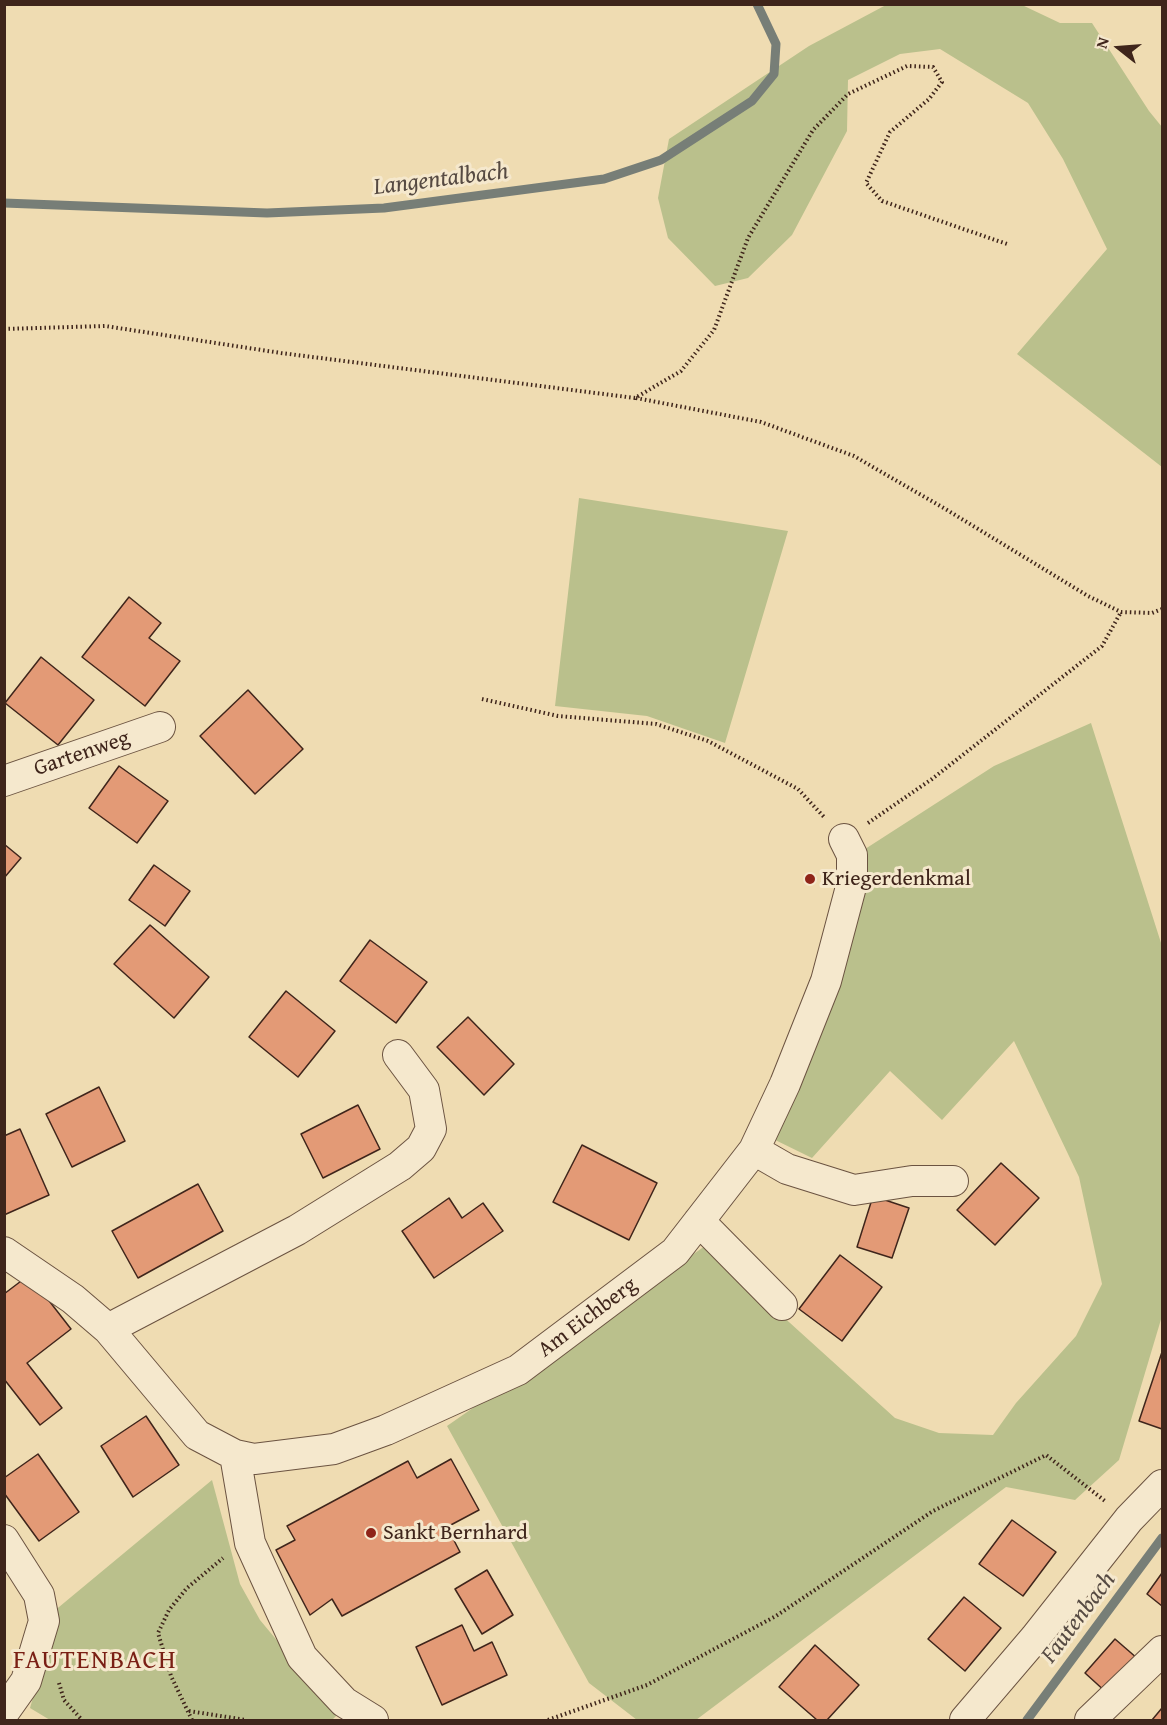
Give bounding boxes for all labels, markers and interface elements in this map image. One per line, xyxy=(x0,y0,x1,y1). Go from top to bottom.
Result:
north arrow xyxy=(1089,18,1149,78)
text: N xyxy=(1089,34,1115,51)
water label: Langentalbach xyxy=(372,157,510,203)
street label: Gartenweg xyxy=(31,725,133,783)
place label: Kriegerdenkmal xyxy=(822,866,971,892)
marker: Kriegerdenkmal xyxy=(803,872,817,886)
street label: Am Eichberg xyxy=(533,1272,643,1364)
place label: Sankt Bernhard xyxy=(383,1520,528,1546)
marker: Sankt Bernhard xyxy=(364,1526,378,1540)
water label: Fautenbach xyxy=(1035,1567,1123,1669)
district label: FAUTENBACH xyxy=(13,1645,177,1677)

